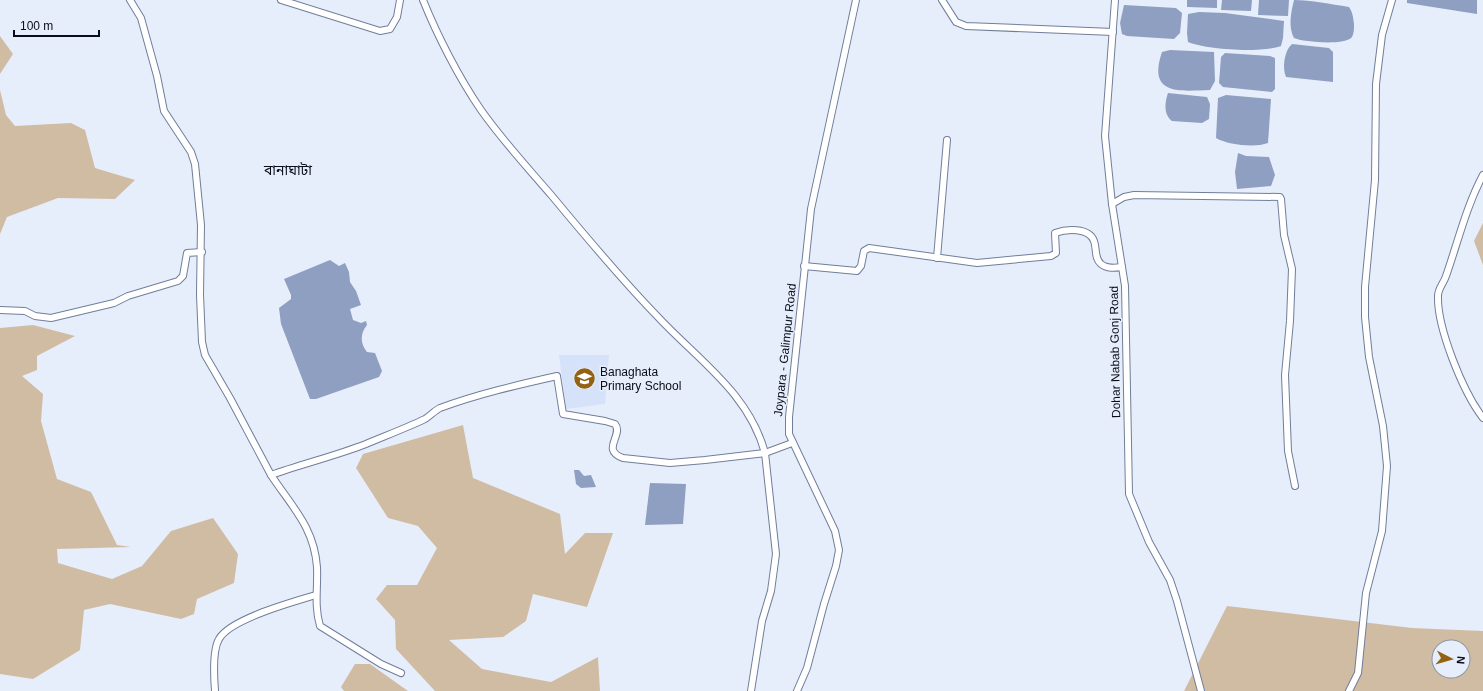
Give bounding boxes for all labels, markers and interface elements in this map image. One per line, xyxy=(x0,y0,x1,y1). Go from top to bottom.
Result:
scale bar xyxy=(14,12,99,38)
text: 100 m xyxy=(20,19,53,33)
district label: বানাঘাটা xyxy=(263,162,312,178)
street label: Joypara - Galimpur Road xyxy=(771,283,799,417)
street label: Dohar Nabab Gonj Road xyxy=(1107,286,1123,418)
place label: Banaghata Primary School xyxy=(600,365,681,393)
school or university icon: Banaghata Primary School xyxy=(571,366,597,392)
north arrow xyxy=(1431,639,1471,679)
text: N xyxy=(1455,655,1467,665)

